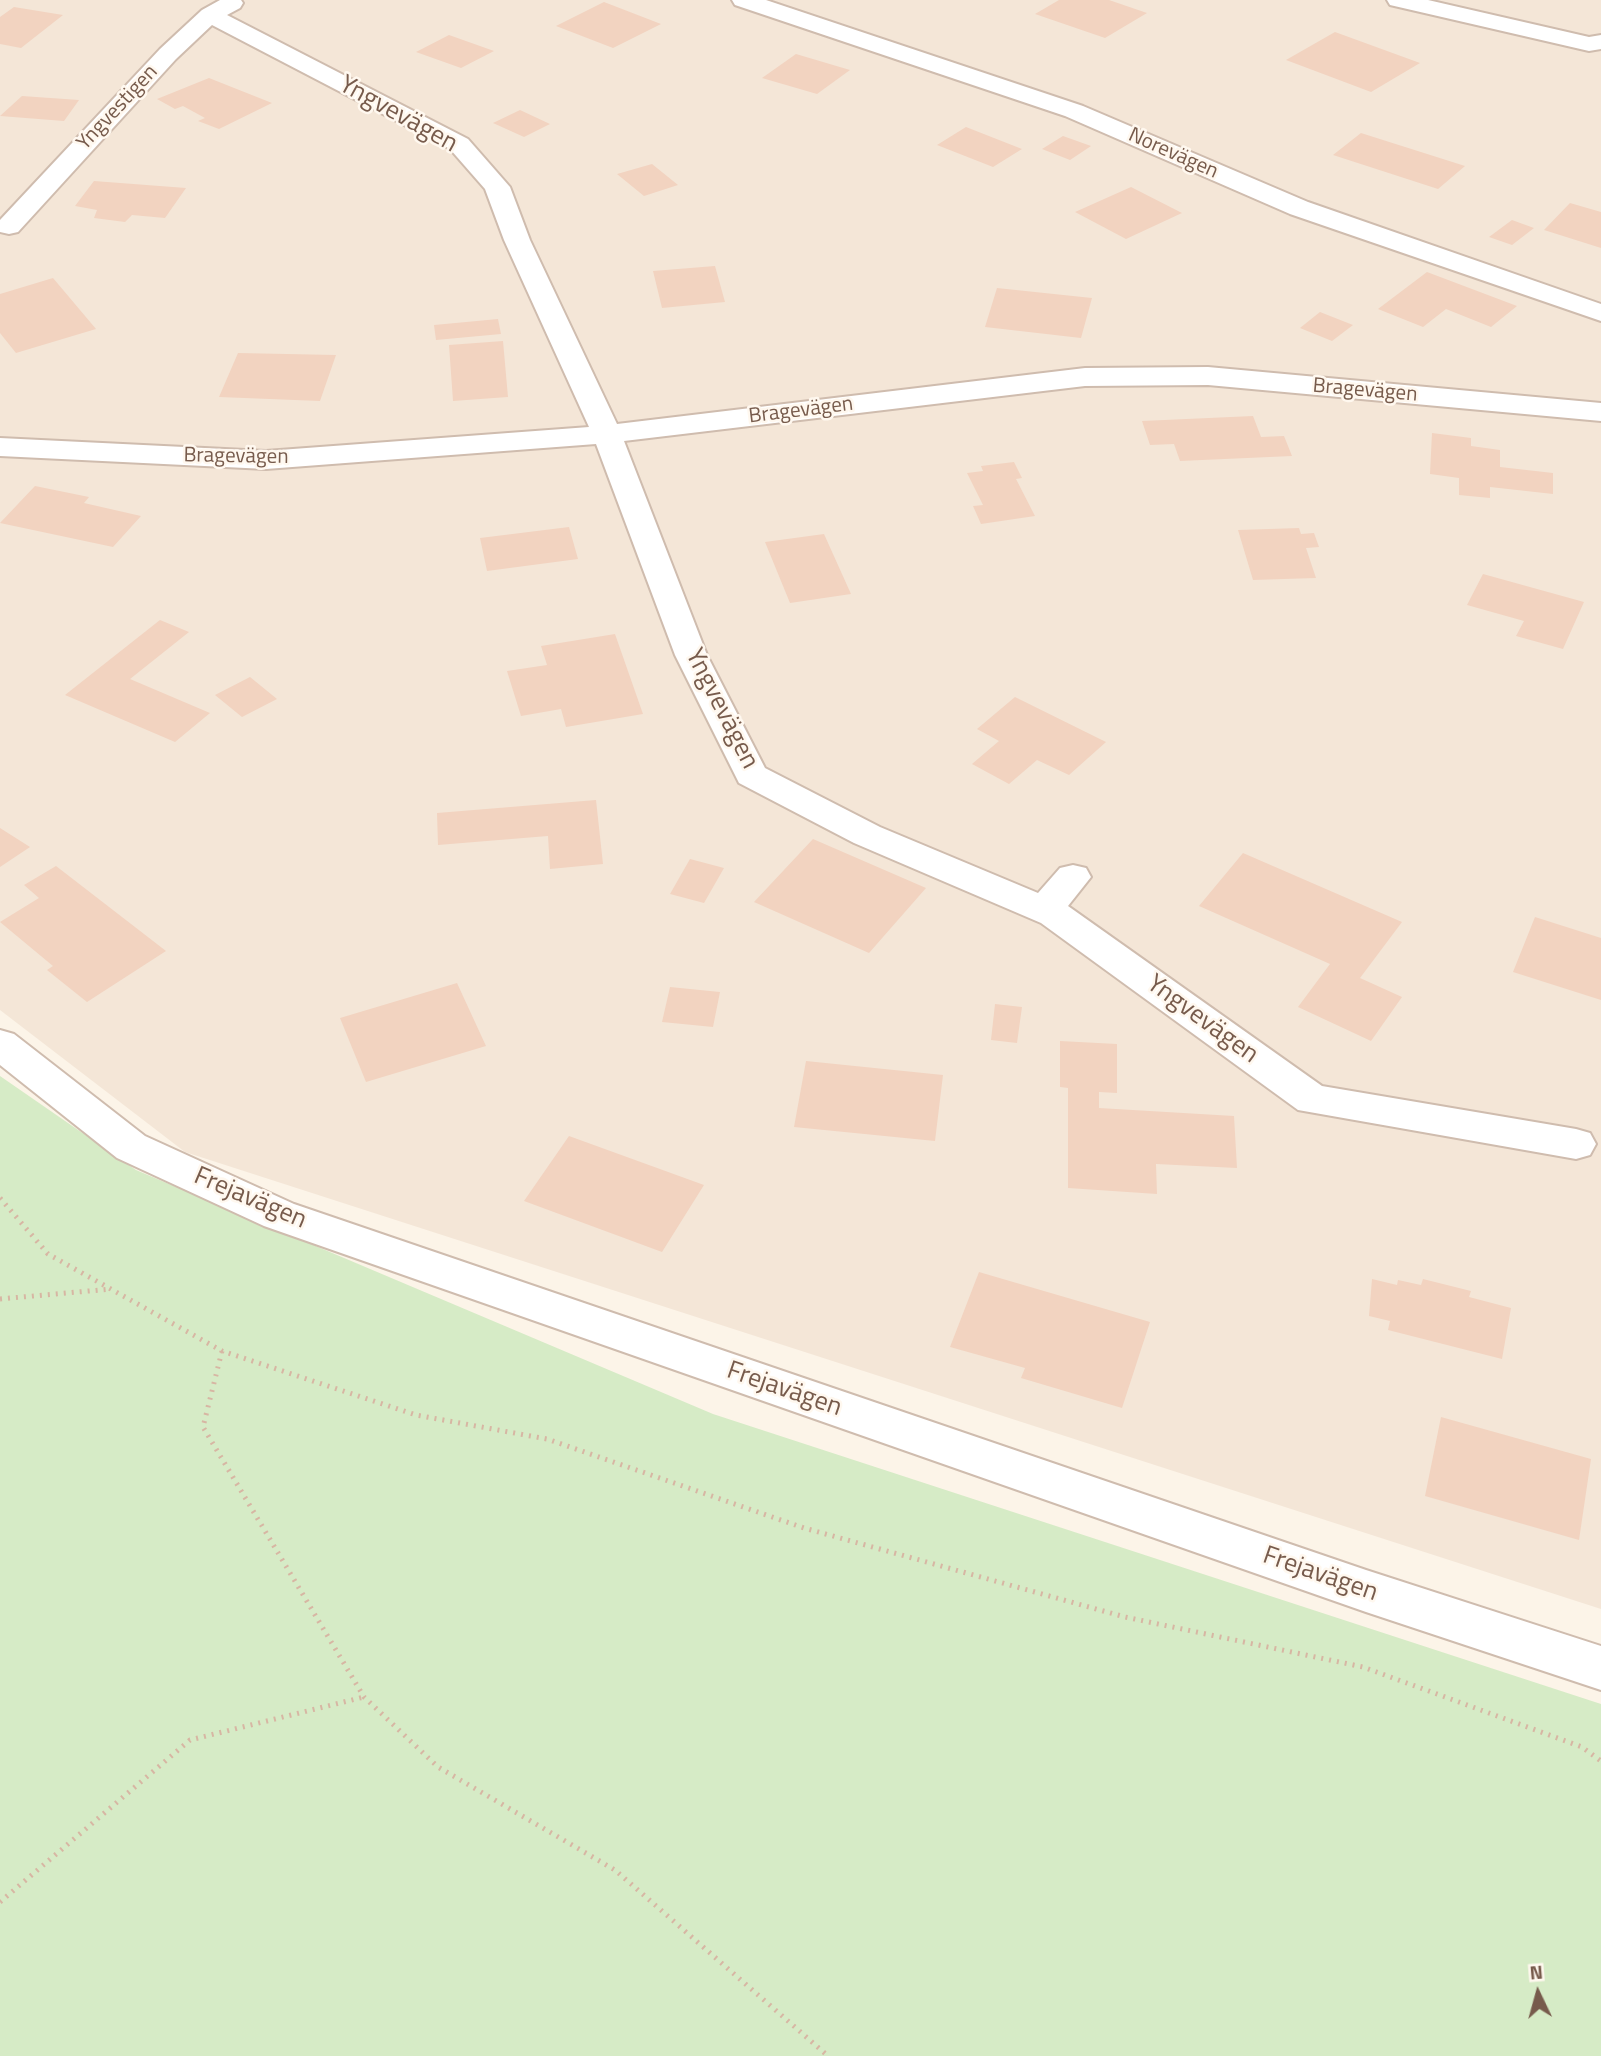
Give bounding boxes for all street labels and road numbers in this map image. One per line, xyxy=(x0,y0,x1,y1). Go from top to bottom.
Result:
street label: Yngvestigen xyxy=(72,60,164,156)
street label: Yngvevägen xyxy=(333,70,463,160)
street label: Norevägen xyxy=(1124,123,1222,185)
street label: Bragevägen xyxy=(1312,374,1418,408)
street label: Bragevägen xyxy=(747,392,855,430)
street label: Bragevägen xyxy=(183,443,289,471)
street label: Yngvevägen xyxy=(677,644,765,774)
street label: Yngvevägen xyxy=(1140,969,1264,1071)
street label: Frejavägen xyxy=(189,1161,311,1237)
street label: Frejavägen xyxy=(722,1356,846,1424)
street label: Frejavägen xyxy=(1258,1541,1382,1609)

